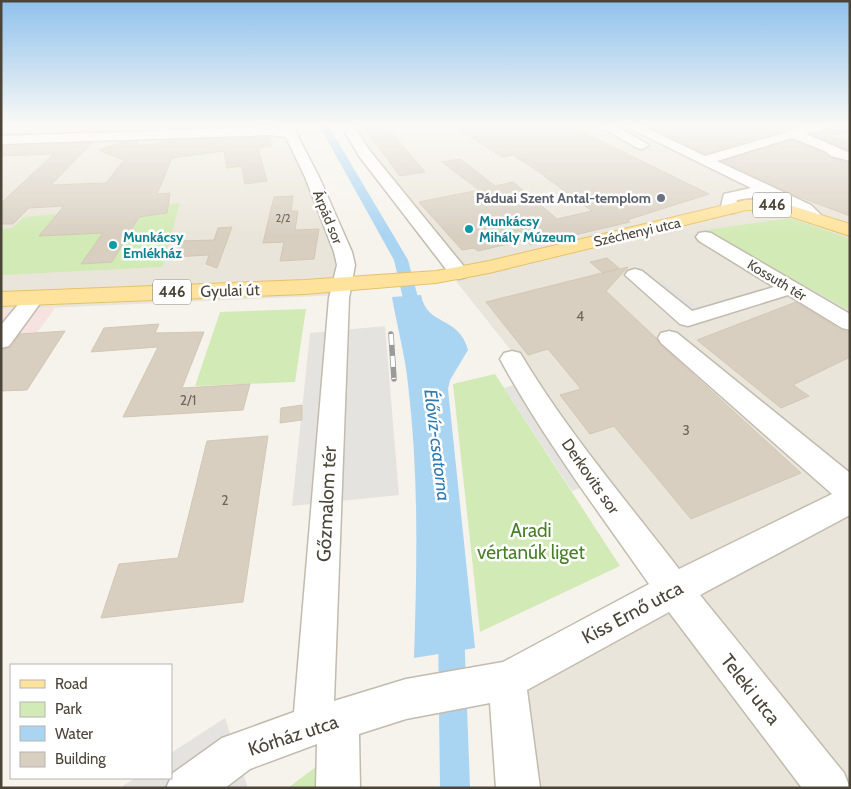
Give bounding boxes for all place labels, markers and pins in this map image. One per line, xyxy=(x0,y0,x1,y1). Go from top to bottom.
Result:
place label: Páduai Szent Antal-templom xyxy=(476,189,651,207)
marker: Páduai Szent Antal-templom xyxy=(655,192,667,204)
place label: Munkácsy Mihály Múzeum xyxy=(479,212,576,246)
marker: Munkácsy Mihály Múzeum xyxy=(463,223,475,235)
place label: Munkácsy Emlékház xyxy=(123,228,184,262)
marker: Munkácsy Emlékház xyxy=(107,239,119,251)

